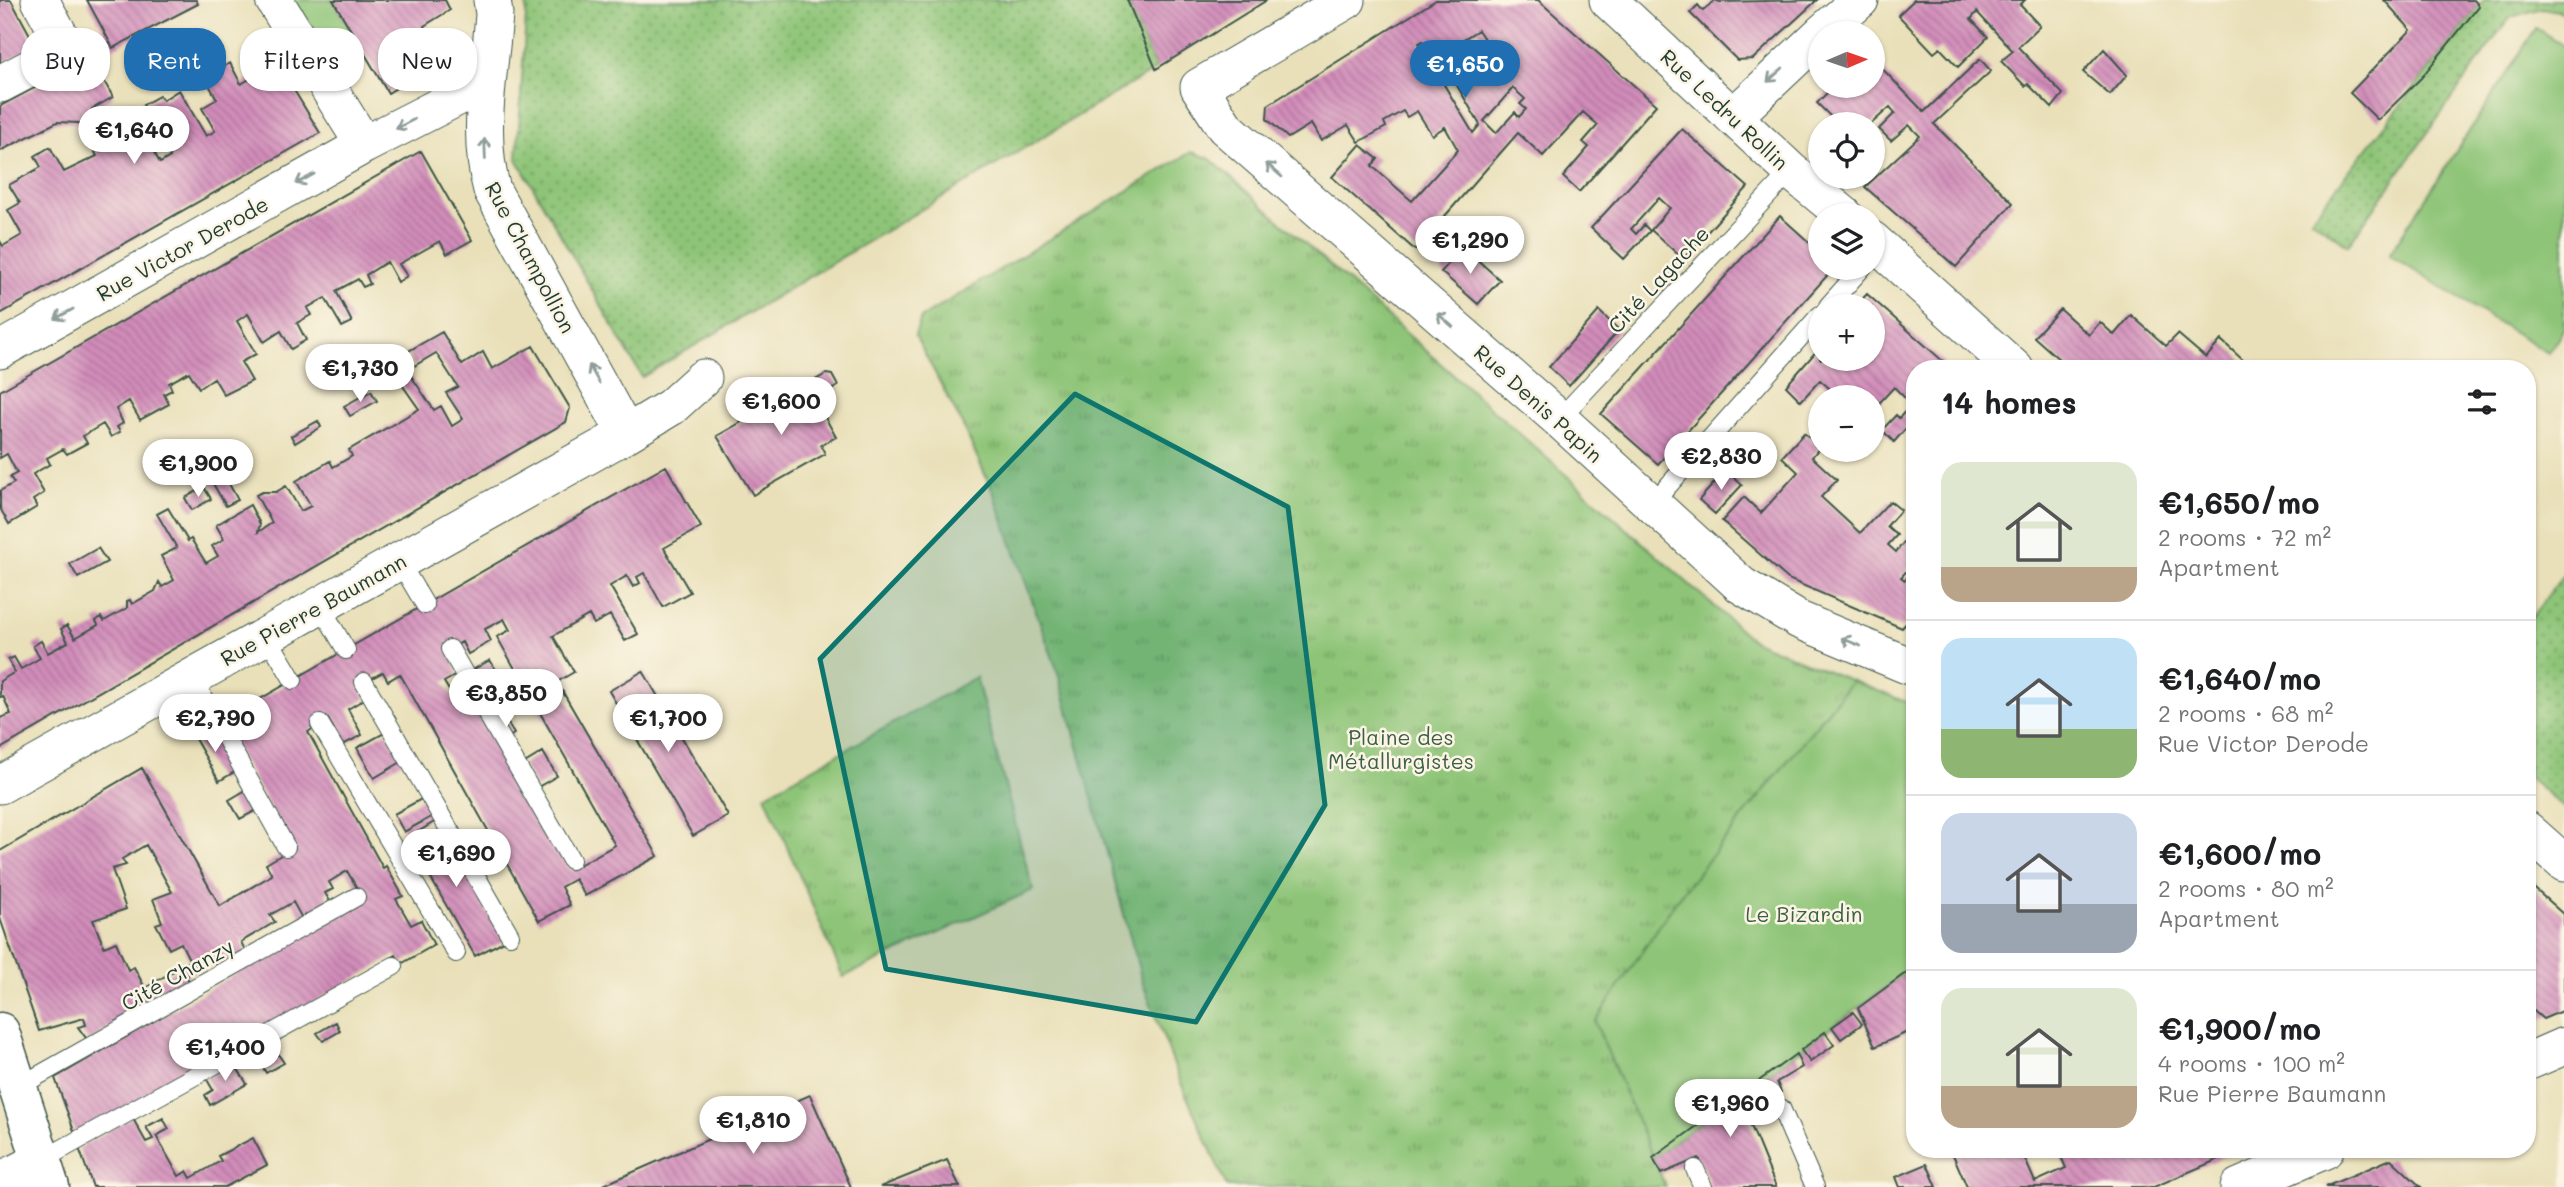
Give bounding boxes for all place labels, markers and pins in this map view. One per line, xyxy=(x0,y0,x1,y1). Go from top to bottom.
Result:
pin: €1,650 xyxy=(1408,41,1522,100)
pin: €1,640 xyxy=(77,106,191,166)
pin: €1,290 xyxy=(1413,216,1527,276)
pin: €1,730 xyxy=(303,344,417,404)
pin: €1,600 xyxy=(724,378,838,437)
pin: €2,830 xyxy=(1664,433,1778,492)
pin: €1,900 xyxy=(141,440,255,499)
pin: €3,850 xyxy=(449,670,563,729)
pin: €2,790 xyxy=(158,694,272,754)
pin: €1,700 xyxy=(611,694,725,754)
pin: €1,690 xyxy=(399,830,513,889)
pin: €1,400 xyxy=(168,1024,282,1083)
pin: €1,960 xyxy=(1673,1080,1787,1139)
pin: €1,810 xyxy=(696,1096,810,1156)

